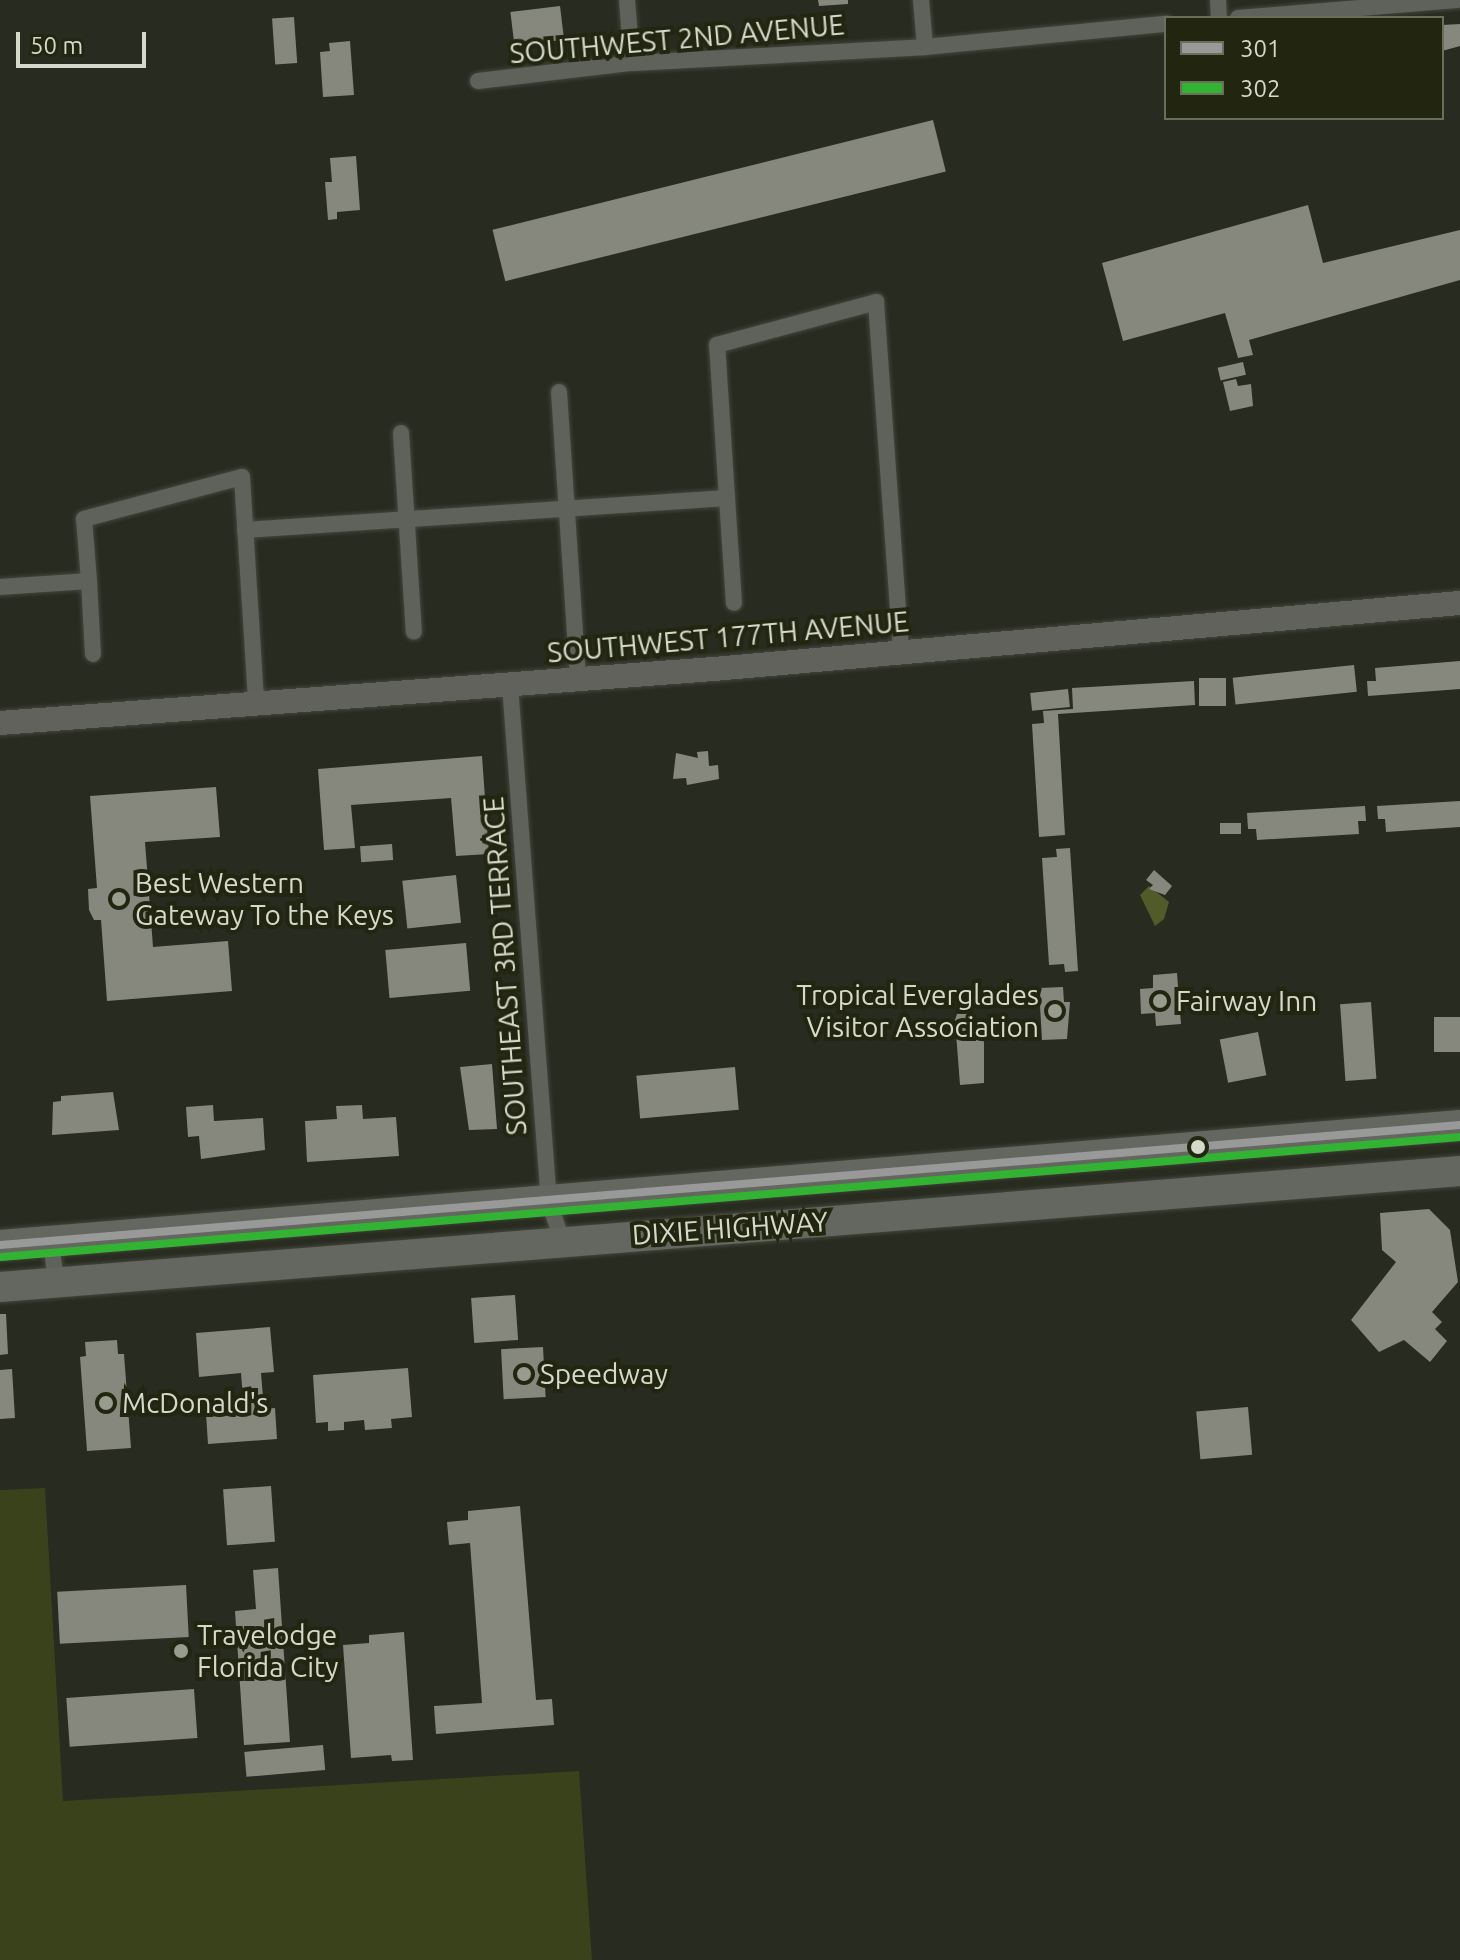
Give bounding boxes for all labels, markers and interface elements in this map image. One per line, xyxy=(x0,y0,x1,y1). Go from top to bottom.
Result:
street label: SOUTHWEST 2ND AVENUE xyxy=(508,8,846,70)
scale bar xyxy=(20,16,150,66)
legend xyxy=(1164,16,1444,120)
text: 50 m xyxy=(30,32,83,59)
text: 301 xyxy=(1240,35,1281,62)
text: 302 xyxy=(1240,75,1281,102)
street label: SOUTHWEST 177TH AVENUE xyxy=(546,604,910,670)
street label: SOUTHEAST 3RD TERRACE xyxy=(476,796,534,1136)
place label: Best Western Gateway To the Keys xyxy=(135,866,394,932)
marker: Best Western Gateway To the Keys xyxy=(110,890,128,908)
place label: Tropical Everglades Visitor Association xyxy=(796,978,1039,1044)
place label: Fairway Inn xyxy=(1176,984,1317,1018)
marker: Fairway Inn xyxy=(1151,992,1169,1010)
marker: Tropical Everglades Visitor Association xyxy=(1046,1002,1064,1020)
unlabelled marker xyxy=(1190,1139,1206,1155)
street label: DIXIE HIGHWAY xyxy=(631,1204,829,1252)
place label: Speedway xyxy=(540,1357,668,1391)
marker: Speedway xyxy=(515,1365,533,1383)
place label: McDonald's xyxy=(122,1386,268,1420)
marker: McDonald's xyxy=(97,1394,115,1412)
place label: Travelodge Florida City xyxy=(197,1618,339,1684)
marker: Travelodge Florida City xyxy=(172,1642,190,1660)

